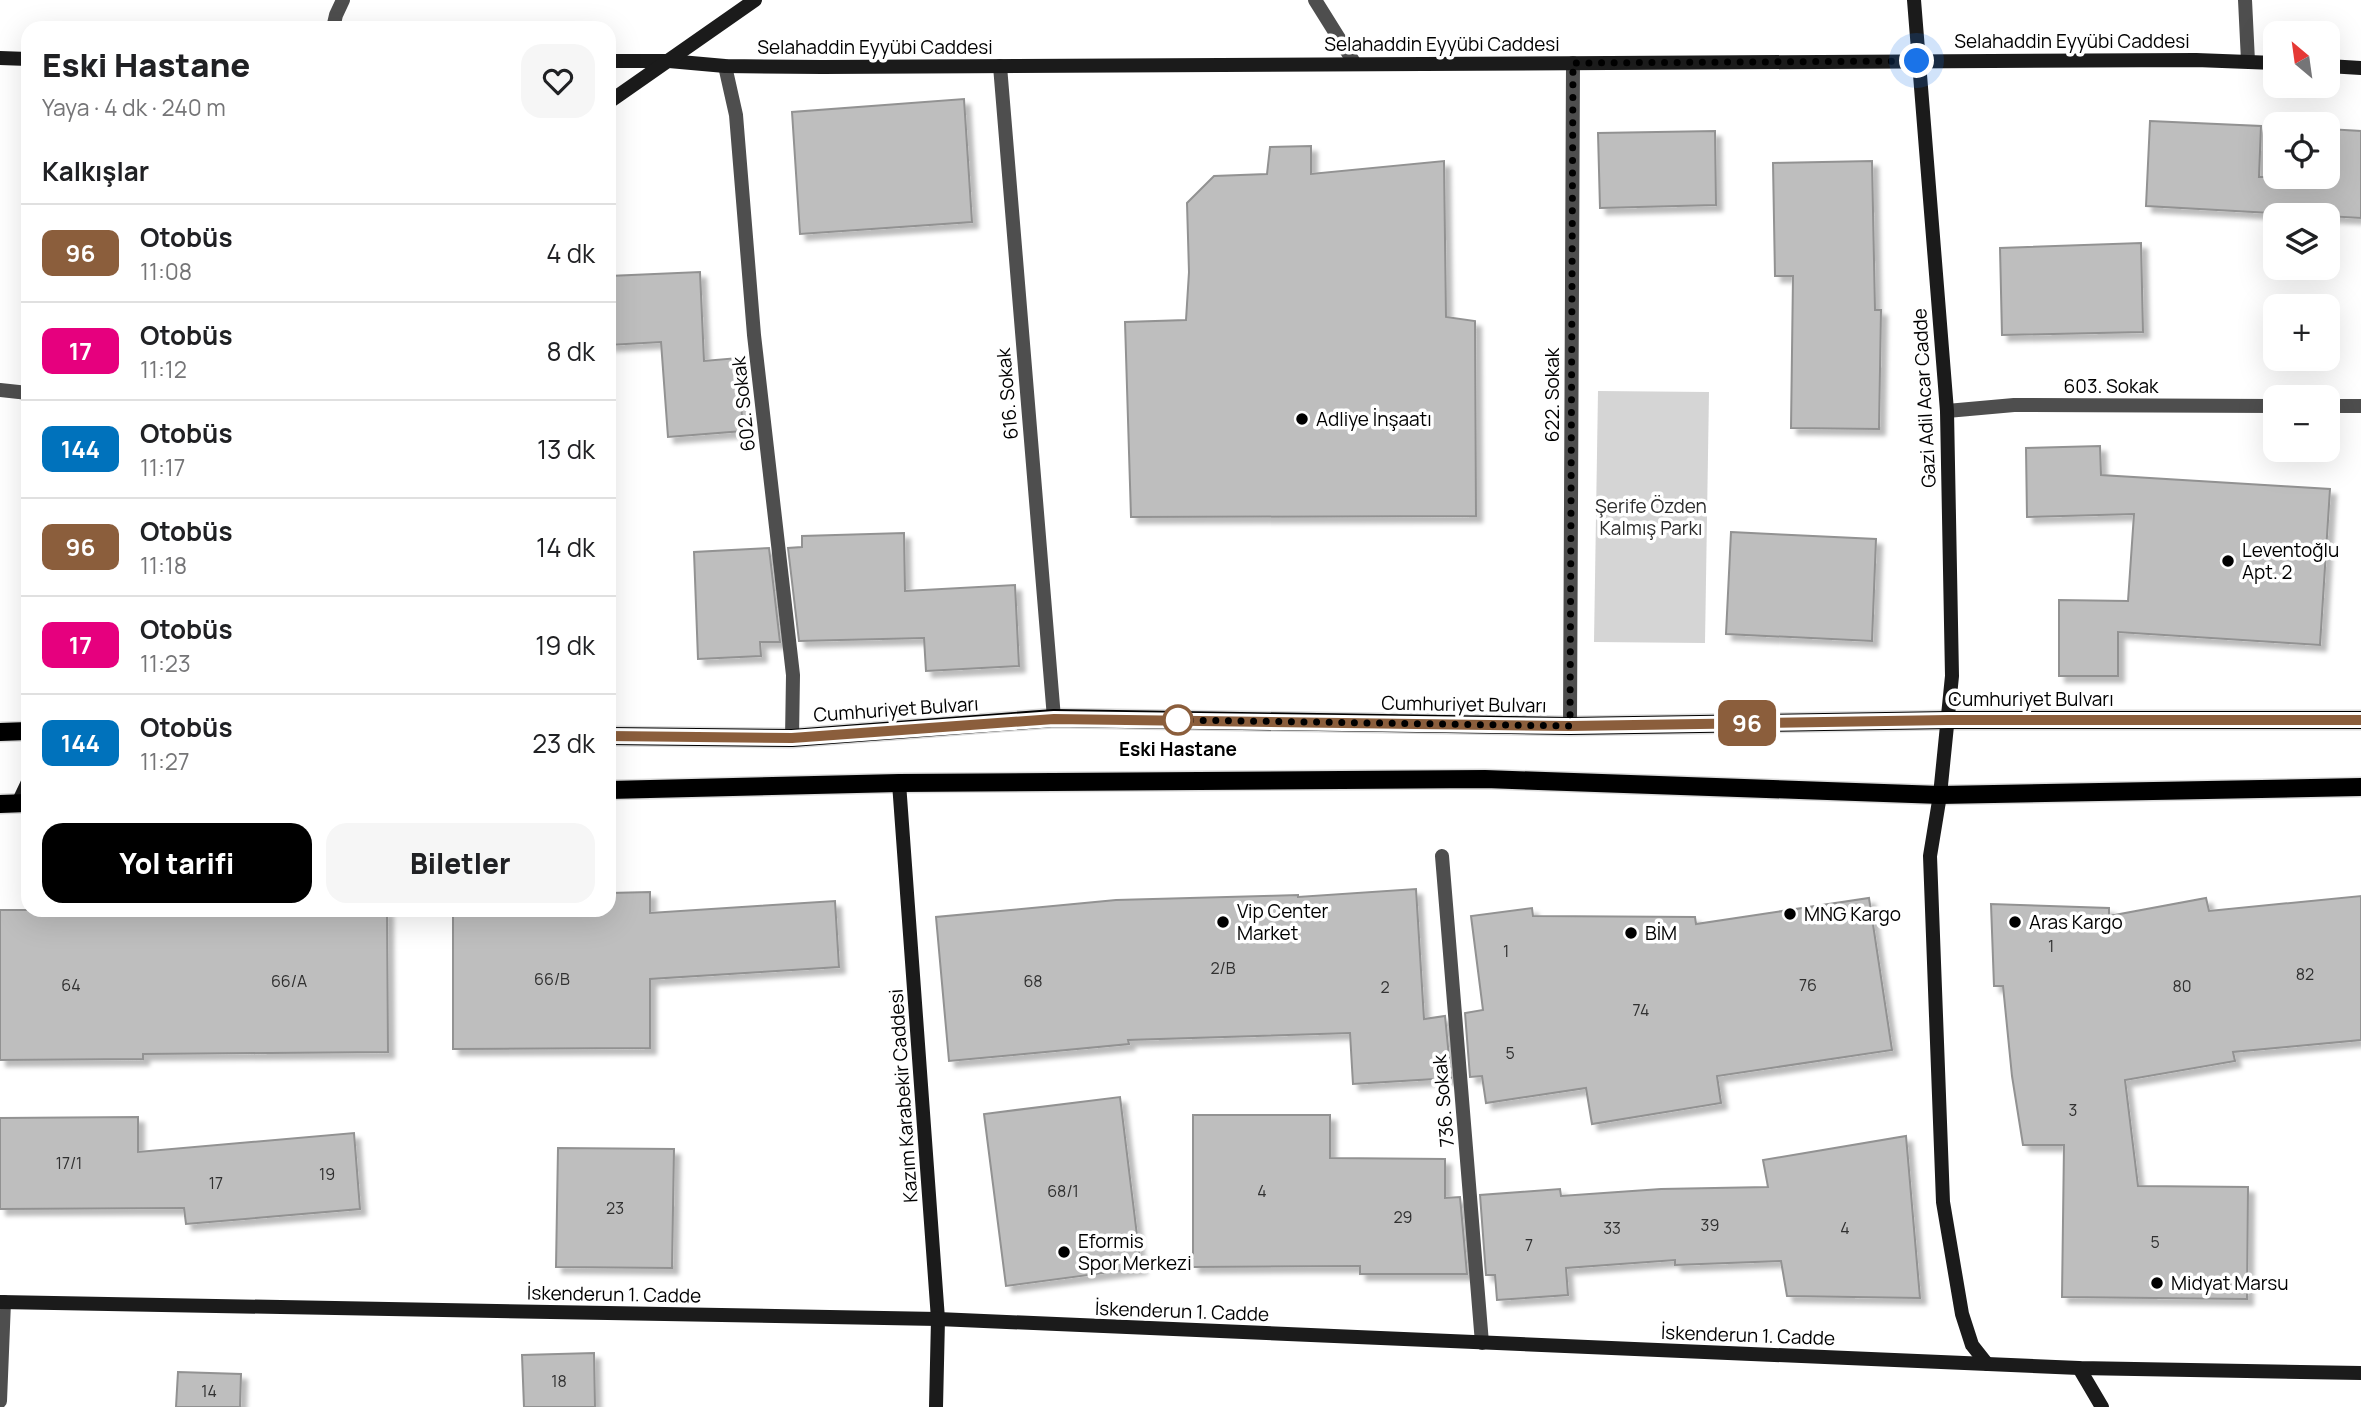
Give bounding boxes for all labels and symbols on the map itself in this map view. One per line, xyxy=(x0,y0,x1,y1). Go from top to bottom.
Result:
north arrow xyxy=(2263,21,2340,98)
street label: Selahaddin Eyyübi Caddesi xyxy=(1954,28,2190,54)
street label: Selahaddin Eyyübi Caddesi xyxy=(1324,31,1560,57)
street label: Selahaddin Eyyübi Caddesi xyxy=(757,34,993,60)
your location xyxy=(1899,43,1934,78)
street label: Gazi Adil Acar Cadde xyxy=(1906,308,1942,488)
street label: 616. Sokak xyxy=(990,347,1024,441)
street label: 622. Sokak xyxy=(1539,347,1565,442)
street label: 602. Sokak xyxy=(725,355,761,453)
street label: 603. Sokak xyxy=(2064,373,2159,399)
place label: Adliye İnşaatı xyxy=(1316,406,1432,432)
marker: Adliye İnşaatı xyxy=(1294,411,1310,427)
park label: Şerife Özden Kalmış Parkı xyxy=(1595,493,1707,541)
place label: Leventoğlu Apt. 2 xyxy=(2242,537,2339,585)
marker: Leventoğlu Apt. 2 xyxy=(2220,553,2236,569)
street label: Cumhuriyet Bulvarı xyxy=(1948,686,2114,712)
street label: Cumhuriyet Bulvarı xyxy=(813,690,979,728)
street label: Cumhuriyet Bulvarı xyxy=(1381,690,1547,718)
line badge: 96 xyxy=(1716,700,1778,746)
marker: Eski Hastane xyxy=(1163,705,1193,735)
place label: Eski Hastane xyxy=(1119,736,1237,762)
place label: Vip Center Market xyxy=(1237,898,1329,946)
place label: MNG Kargo xyxy=(1804,901,1901,927)
marker: MNG Kargo xyxy=(1782,906,1798,922)
place label: Aras Kargo xyxy=(2029,909,2123,935)
marker: Vip Center Market xyxy=(1215,914,1231,930)
marker: Aras Kargo xyxy=(2007,914,2023,930)
place label: BİM xyxy=(1645,920,1677,946)
marker: BİM xyxy=(1623,925,1639,941)
house number: 1 xyxy=(2048,935,2054,957)
house number: 1 xyxy=(1503,940,1509,962)
house number: 2/B xyxy=(1210,957,1236,979)
house number: 82 xyxy=(2296,963,2314,985)
house number: 66/B xyxy=(534,968,570,990)
house number: 66/A xyxy=(271,970,307,992)
house number: 68 xyxy=(1023,970,1043,992)
house number: 64 xyxy=(61,974,81,996)
house number: 76 xyxy=(1799,974,1817,996)
house number: 80 xyxy=(2172,975,2192,997)
house number: 2 xyxy=(1380,976,1390,998)
street label: Kazım Karabekir Caddesi xyxy=(883,988,923,1204)
house number: 74 xyxy=(1633,999,1649,1021)
house number: 5 xyxy=(1505,1042,1515,1064)
street label: 736. Sokak xyxy=(1426,1053,1460,1148)
house number: 3 xyxy=(2069,1099,2077,1121)
house number: 17/1 xyxy=(56,1152,82,1174)
house number: 19 xyxy=(319,1163,335,1185)
house number: 17 xyxy=(209,1172,223,1194)
house number: 68/1 xyxy=(1047,1180,1079,1202)
house number: 4 xyxy=(1257,1180,1267,1202)
house number: 23 xyxy=(606,1197,624,1219)
house number: 29 xyxy=(1393,1206,1413,1228)
house number: 39 xyxy=(1701,1214,1719,1236)
house number: 33 xyxy=(1603,1217,1621,1239)
house number: 4 xyxy=(1840,1217,1850,1239)
place label: Eformis Spor Merkezi xyxy=(1078,1228,1192,1276)
house number: 5 xyxy=(2150,1231,2160,1253)
house number: 7 xyxy=(1525,1234,1533,1256)
marker: Eformis Spor Merkezi xyxy=(1056,1244,1072,1260)
place label: Midyat Marsu xyxy=(2171,1270,2289,1296)
marker: Midyat Marsu xyxy=(2149,1275,2165,1291)
street label: İskenderun 1. Cadde xyxy=(527,1279,701,1309)
street label: İskenderun 1. Cadde xyxy=(1094,1295,1270,1327)
street label: İskenderun 1. Cadde xyxy=(1660,1319,1836,1351)
house number: 18 xyxy=(551,1370,567,1392)
house number: 14 xyxy=(201,1380,217,1402)

